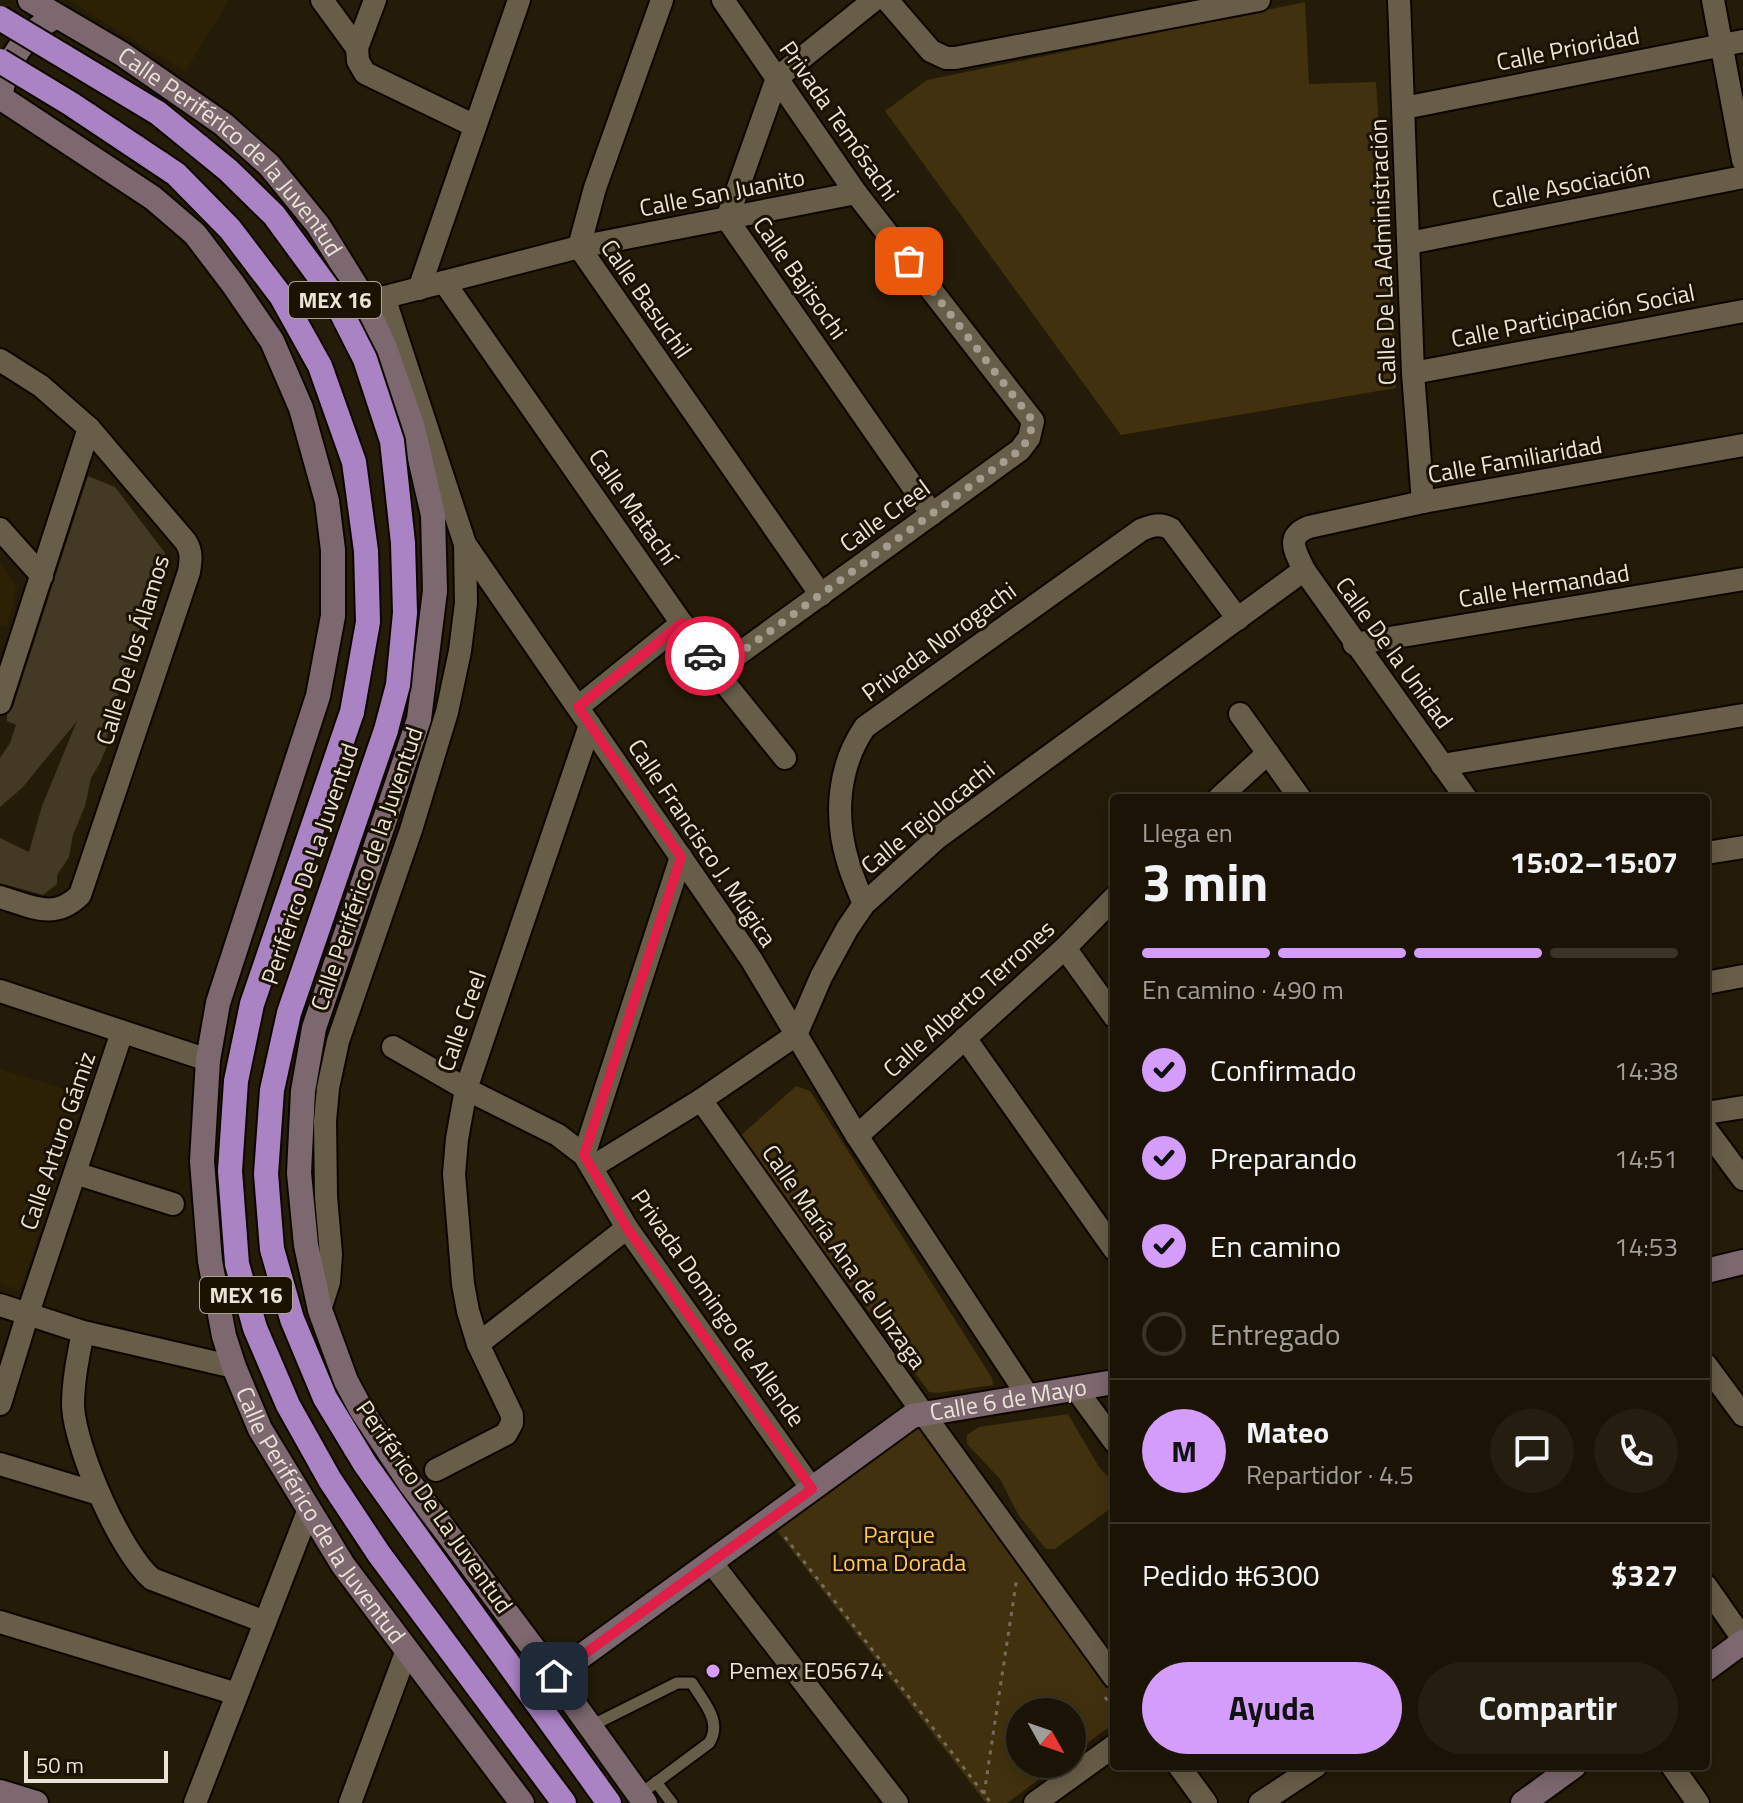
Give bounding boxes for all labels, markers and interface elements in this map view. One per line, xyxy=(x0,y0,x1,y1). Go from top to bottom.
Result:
street label: Calle Prioridad xyxy=(1493,17,1642,80)
street label: Privada Temósachi xyxy=(771,33,909,208)
street label: Calle Periférico de la Juventud xyxy=(111,37,352,263)
street label: Calle De La Administración xyxy=(1359,118,1405,386)
street label: Calle Asociación xyxy=(1488,151,1653,217)
street label: Calle San Juanito xyxy=(636,158,808,226)
street label: Calle Bajisochi xyxy=(745,208,857,346)
pin xyxy=(875,227,943,295)
street label: Calle Basuchil xyxy=(592,231,701,365)
icon: bag xyxy=(887,239,931,283)
street label: Calle Participación Social xyxy=(1448,274,1698,356)
road number: MEX 16 xyxy=(289,282,381,318)
street label: Calle Familiaridad xyxy=(1425,426,1605,492)
street label: Calle Matachí xyxy=(580,441,688,573)
street label: Calle Creel xyxy=(832,470,937,560)
street label: Calle De los Álamos xyxy=(86,550,178,749)
street label: Calle Hermandad xyxy=(1456,554,1632,616)
street label: Calle De la Unidad xyxy=(1327,569,1462,736)
street label: Privada Norogachi xyxy=(854,573,1023,710)
courier xyxy=(665,616,745,696)
icon: car xyxy=(683,634,727,678)
street label: Calle Periférico de la Juventud xyxy=(301,722,432,1015)
street label: Calle Francisco J. Múgica xyxy=(620,731,786,954)
street label: Periférico De La Juventud xyxy=(251,738,367,989)
street label: Calle Tejolocachi xyxy=(853,752,1002,883)
text: Llega en xyxy=(1142,813,1233,852)
text: 15:02–15:07 xyxy=(1510,839,1678,885)
text: 3 min xyxy=(1142,842,1268,921)
street label: Calle Alberto Terrones xyxy=(874,911,1062,1085)
street label: Calle Creel xyxy=(427,965,495,1076)
text: En camino · 490 m xyxy=(1142,970,1344,1009)
street label: Calle Arturo Gámiz xyxy=(10,1047,104,1235)
text: Confirmado xyxy=(1210,1047,1357,1093)
icon: check xyxy=(1142,1048,1186,1092)
text: 14:38 xyxy=(1614,1051,1678,1090)
text: Preparando xyxy=(1210,1135,1357,1181)
icon: check xyxy=(1142,1136,1186,1180)
street label: Calle María Ana de Unzaga xyxy=(754,1137,936,1376)
text: 14:51 xyxy=(1614,1139,1678,1178)
street label: Privada Domingo de Allende xyxy=(623,1181,815,1434)
text: En camino xyxy=(1210,1223,1341,1269)
icon: check xyxy=(1142,1224,1186,1268)
text: 14:53 xyxy=(1614,1227,1678,1266)
road number: MEX 16 xyxy=(200,1277,292,1313)
text: Entregado xyxy=(1210,1311,1341,1357)
street label: Calle 6 de Mayo xyxy=(927,1368,1089,1430)
street label: Calle Periférico de la Juventud xyxy=(227,1381,415,1651)
street label: Periférico De La Juventud xyxy=(348,1392,522,1620)
text: Mateo xyxy=(1246,1409,1329,1455)
button: chat xyxy=(1490,1409,1574,1493)
button: phone xyxy=(1594,1409,1678,1493)
text: M xyxy=(1171,1428,1197,1474)
text: Repartidor · 4.5 xyxy=(1246,1455,1414,1494)
park label: Parque Loma Dorada xyxy=(832,1516,966,1580)
text: Pedido #6300 xyxy=(1142,1552,1320,1598)
text: $327 xyxy=(1611,1552,1678,1598)
pin xyxy=(520,1642,588,1710)
place label: Pemex E05674 xyxy=(729,1652,884,1688)
icon: home xyxy=(532,1654,576,1698)
marker: Pemex E05674 xyxy=(704,1662,722,1680)
button: Ayuda xyxy=(1142,1662,1402,1754)
button: Compartir xyxy=(1418,1662,1678,1754)
north arrow xyxy=(1006,1698,1086,1778)
map controls xyxy=(1006,1698,1086,1778)
scale bar xyxy=(24,1747,168,1783)
text: 50 m xyxy=(36,1748,84,1782)

